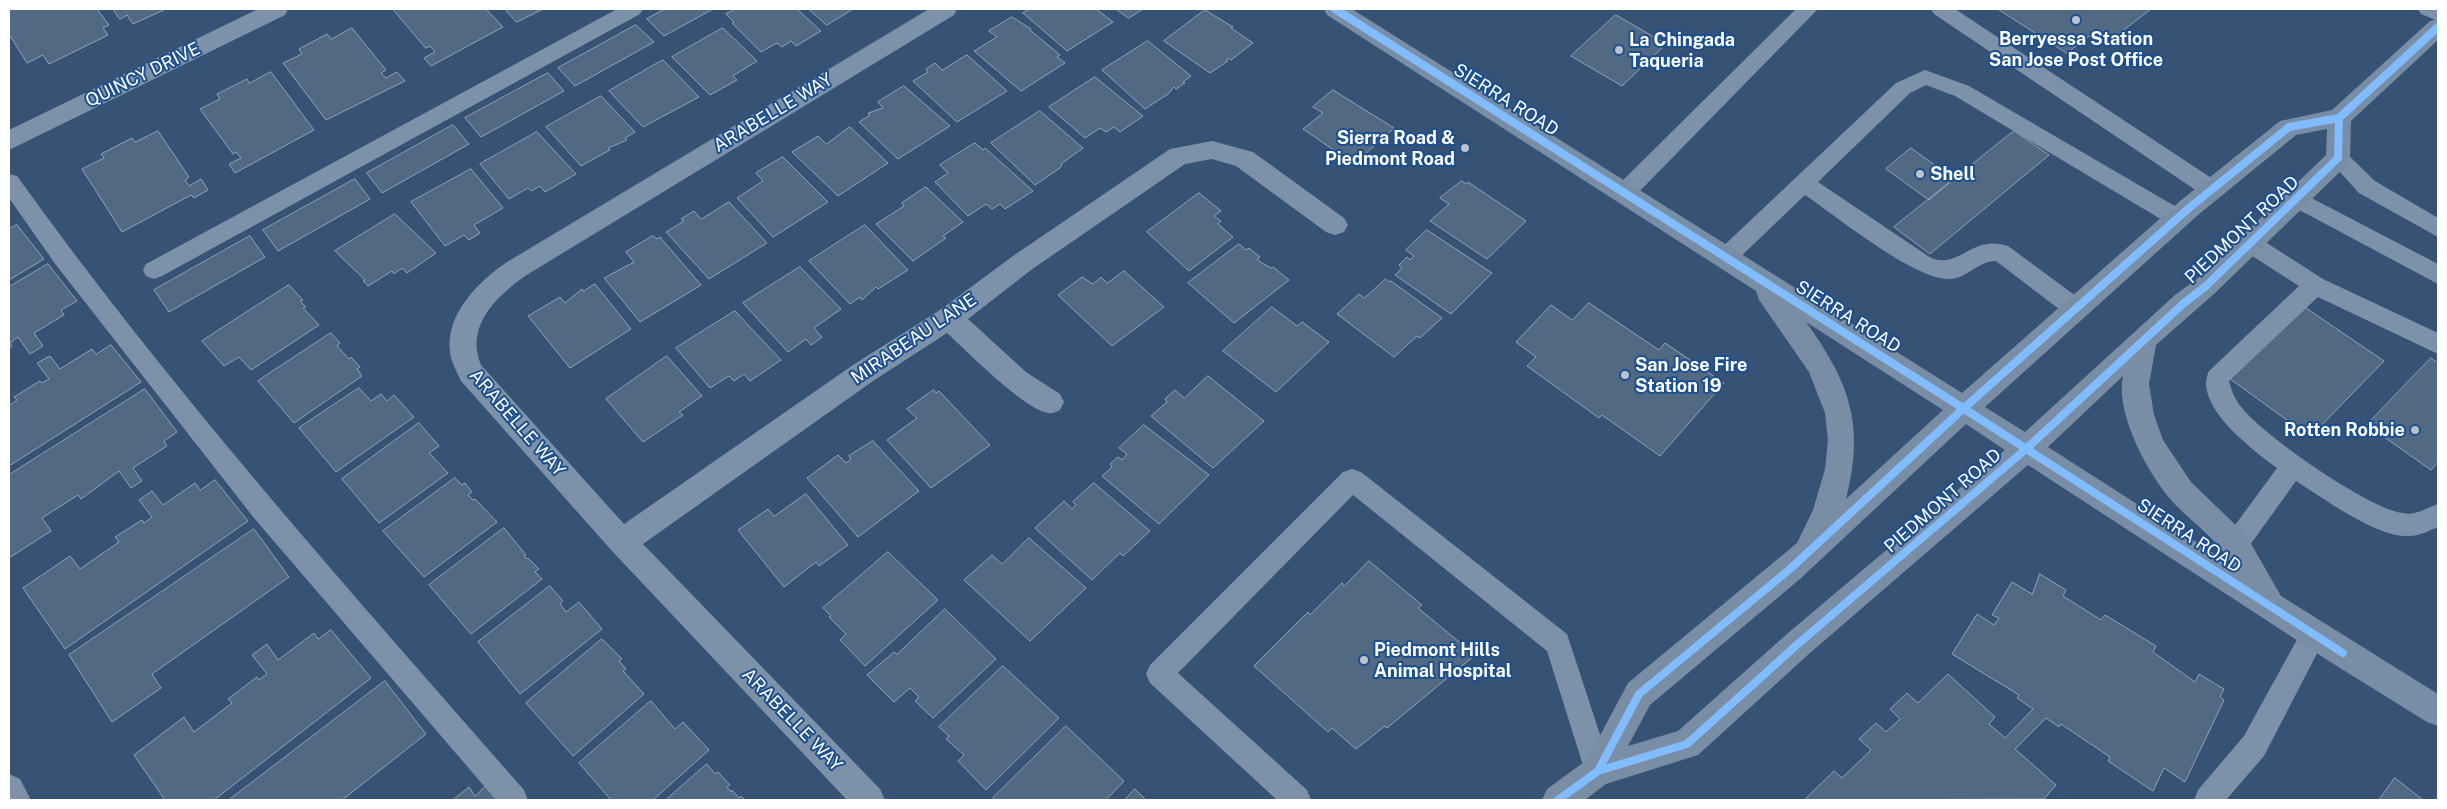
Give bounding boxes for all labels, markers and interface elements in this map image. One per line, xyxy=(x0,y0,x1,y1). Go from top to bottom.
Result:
marker: Berryessa Station San Jose Post Office xyxy=(2070,14,2082,26)
place label: Berryessa Station San Jose Post Office xyxy=(1989,28,2163,70)
place label: La Chingada Taqueria xyxy=(1629,29,1735,72)
street label: QUINCY DRIVE xyxy=(82,38,204,112)
marker: La Chingada Taqueria xyxy=(1613,44,1625,56)
street label: SIERRA ROAD xyxy=(1449,59,1563,141)
street label: ARABELLE WAY xyxy=(710,69,836,157)
place label: Sierra Road & Piedmont Road xyxy=(1325,127,1455,170)
marker: Sierra Road & Piedmont Road xyxy=(1459,142,1471,154)
place label: Shell xyxy=(1930,163,1975,185)
marker: Shell xyxy=(1914,168,1926,180)
street label: PIEDMONT ROAD xyxy=(2181,172,2303,288)
street label: SIERRA ROAD xyxy=(1791,276,1905,358)
street label: MIRABEAU LANE xyxy=(847,289,981,389)
place label: San Jose Fire Station 19 xyxy=(1635,354,1747,396)
street label: ARABELLE WAY xyxy=(465,365,569,481)
marker: San Jose Fire Station 19 xyxy=(1619,369,1631,381)
place label: Rotten Robbie xyxy=(2284,419,2405,441)
marker: Rotten Robbie xyxy=(2409,424,2421,436)
street label: PIEDMONT ROAD xyxy=(1880,444,2006,558)
street label: SIERRA ROAD xyxy=(2133,494,2245,578)
place label: Piedmont Hills Animal Hospital xyxy=(1374,639,1512,682)
marker: Piedmont Hills Animal Hospital xyxy=(1358,654,1370,666)
street label: ARABELLE WAY xyxy=(737,664,847,776)

